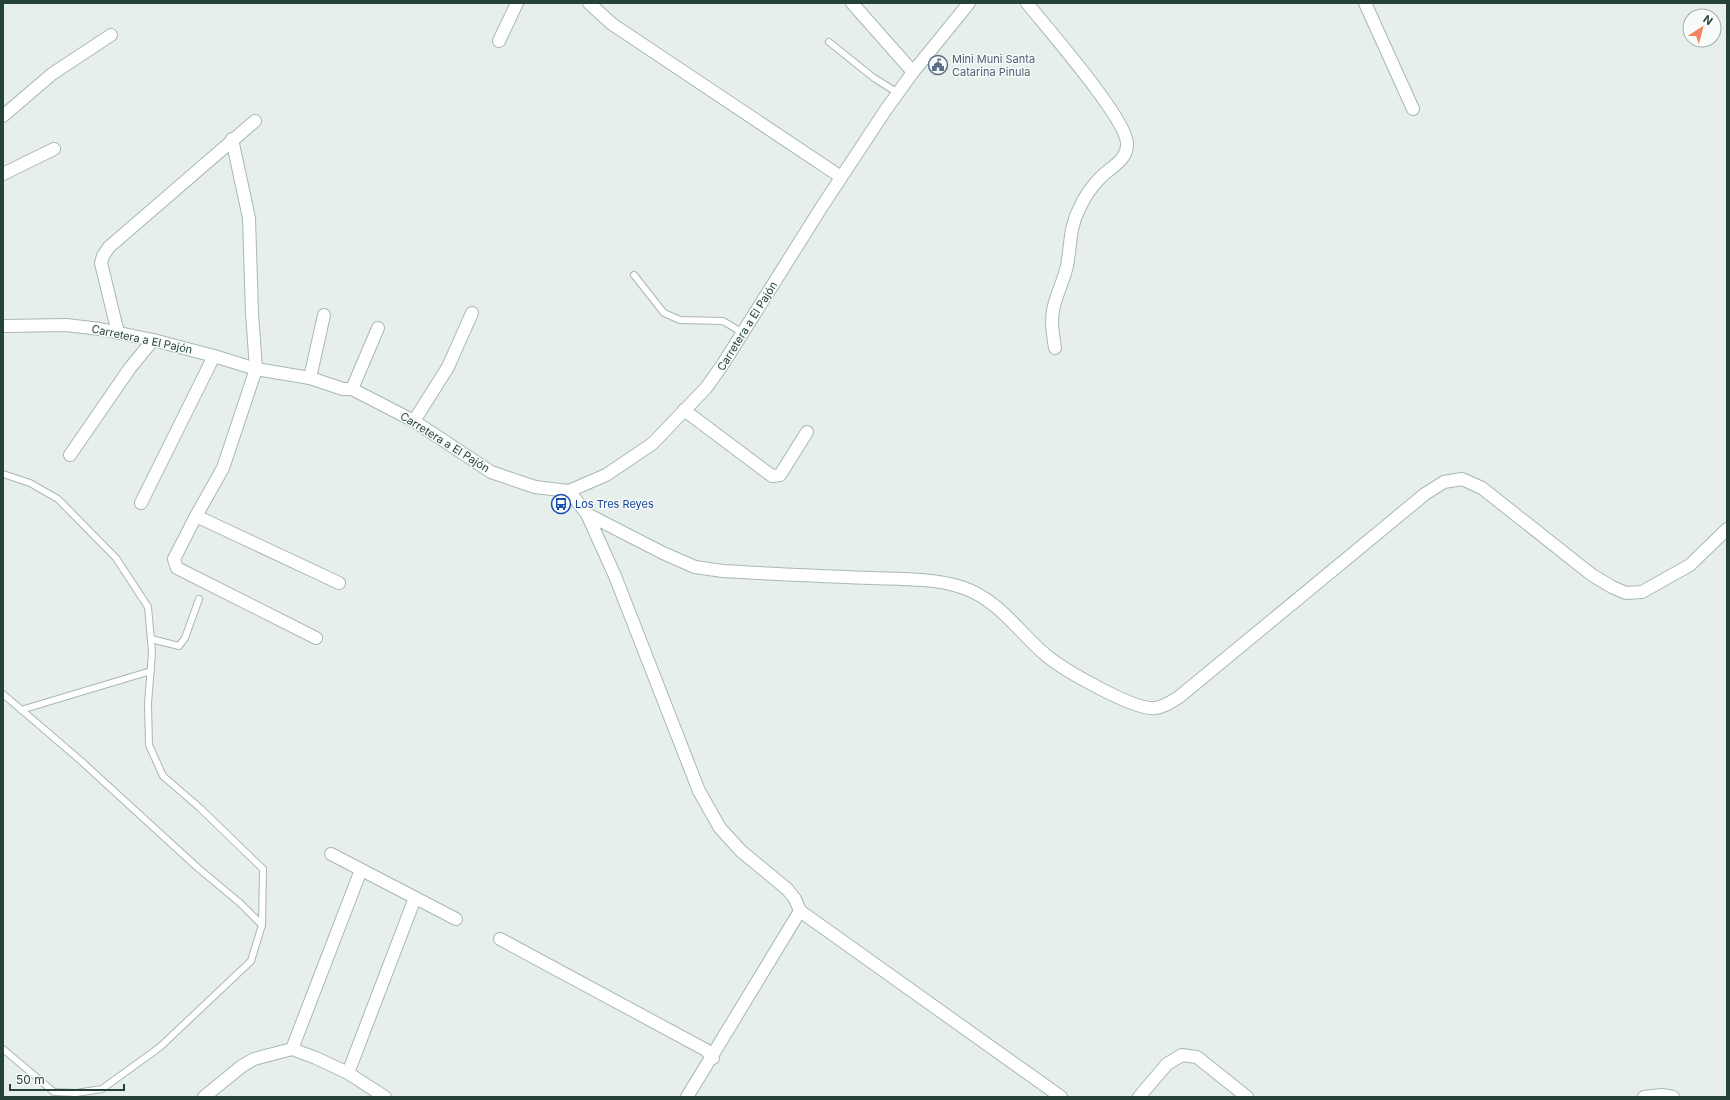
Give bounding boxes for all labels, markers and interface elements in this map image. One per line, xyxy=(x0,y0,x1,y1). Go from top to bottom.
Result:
north arrow xyxy=(1682,8,1722,48)
text: N xyxy=(1700,12,1715,28)
place label: Mini Muni Santa Catarina Pinula xyxy=(952,52,1035,79)
public building icon: Mini Muni Santa Catarina Pinula xyxy=(927,54,949,76)
street label: Carretera a El Pajón xyxy=(714,279,780,373)
street label: Carretera a El Pajón xyxy=(90,321,194,357)
street label: Carretera a El Pajón xyxy=(398,409,492,475)
bus stop icon: Los Tres Reyes xyxy=(550,493,572,515)
place label: Los Tres Reyes xyxy=(575,497,654,511)
scale bar xyxy=(10,1066,124,1092)
text: 50 m xyxy=(16,1072,45,1087)

